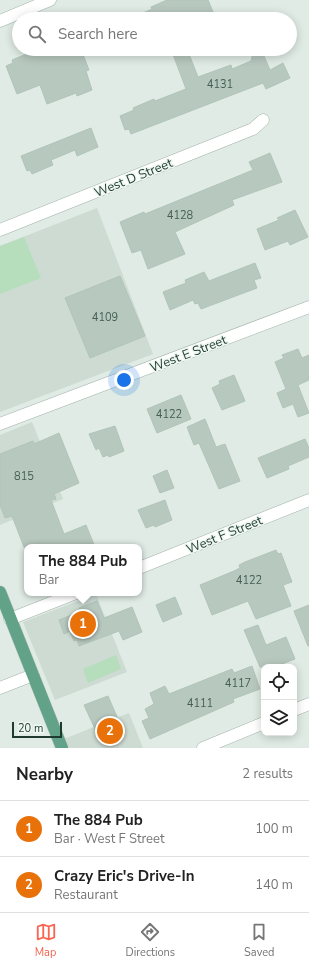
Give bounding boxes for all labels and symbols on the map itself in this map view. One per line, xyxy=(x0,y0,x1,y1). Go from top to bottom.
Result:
house number: 4131 xyxy=(207,77,233,92)
street label: West D Street xyxy=(92,154,176,202)
house number: 4128 xyxy=(167,208,194,223)
house number: 4109 xyxy=(92,310,118,325)
street label: West E Street xyxy=(147,331,230,377)
your location xyxy=(114,370,134,390)
house number: 4122 xyxy=(156,407,182,422)
house number: 815 xyxy=(14,469,34,484)
street label: West F Street xyxy=(184,511,265,558)
house number: 4122 xyxy=(236,573,262,588)
pin: 1 xyxy=(70,609,96,639)
house number: 4117 xyxy=(225,676,251,691)
house number: 4111 xyxy=(187,696,213,711)
pin: 2 xyxy=(97,716,123,746)
scale bar xyxy=(12,720,62,739)

